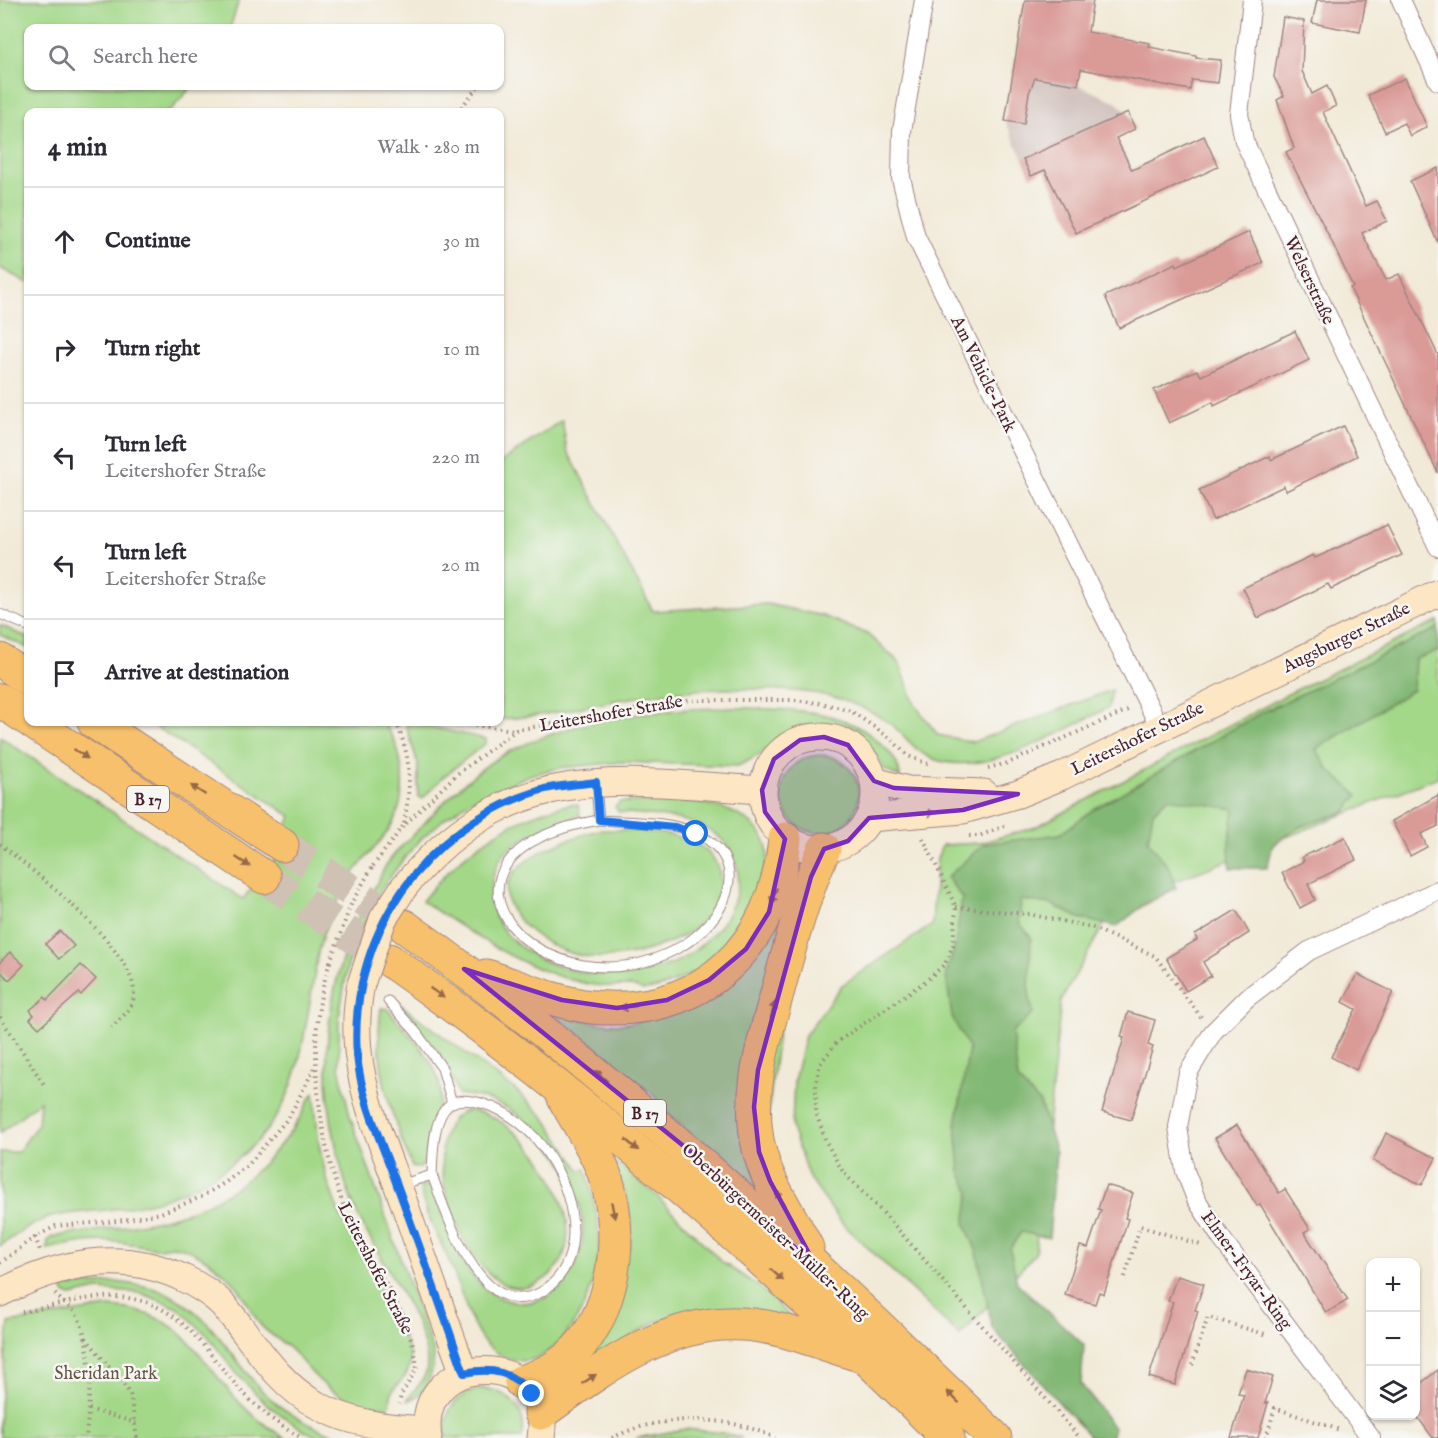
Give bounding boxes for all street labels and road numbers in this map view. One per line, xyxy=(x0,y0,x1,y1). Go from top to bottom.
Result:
street label: Welserstraße xyxy=(1278,233,1339,329)
street label: Am Vehicle-Park xyxy=(944,312,1021,437)
street label: Augsburger Straße xyxy=(1278,598,1414,680)
street label: Leitershofer Straße xyxy=(538,691,685,738)
street label: Leitershofer Straße xyxy=(1067,697,1208,781)
road number: B 17 xyxy=(127,786,169,812)
road number: B 17 xyxy=(624,1100,666,1126)
street label: Oberbürgermeister-Müller-Ring xyxy=(676,1139,874,1326)
street label: Leitershofer Straße xyxy=(331,1199,418,1339)
street label: Elmer-Fryar-Ring xyxy=(1195,1207,1297,1335)

